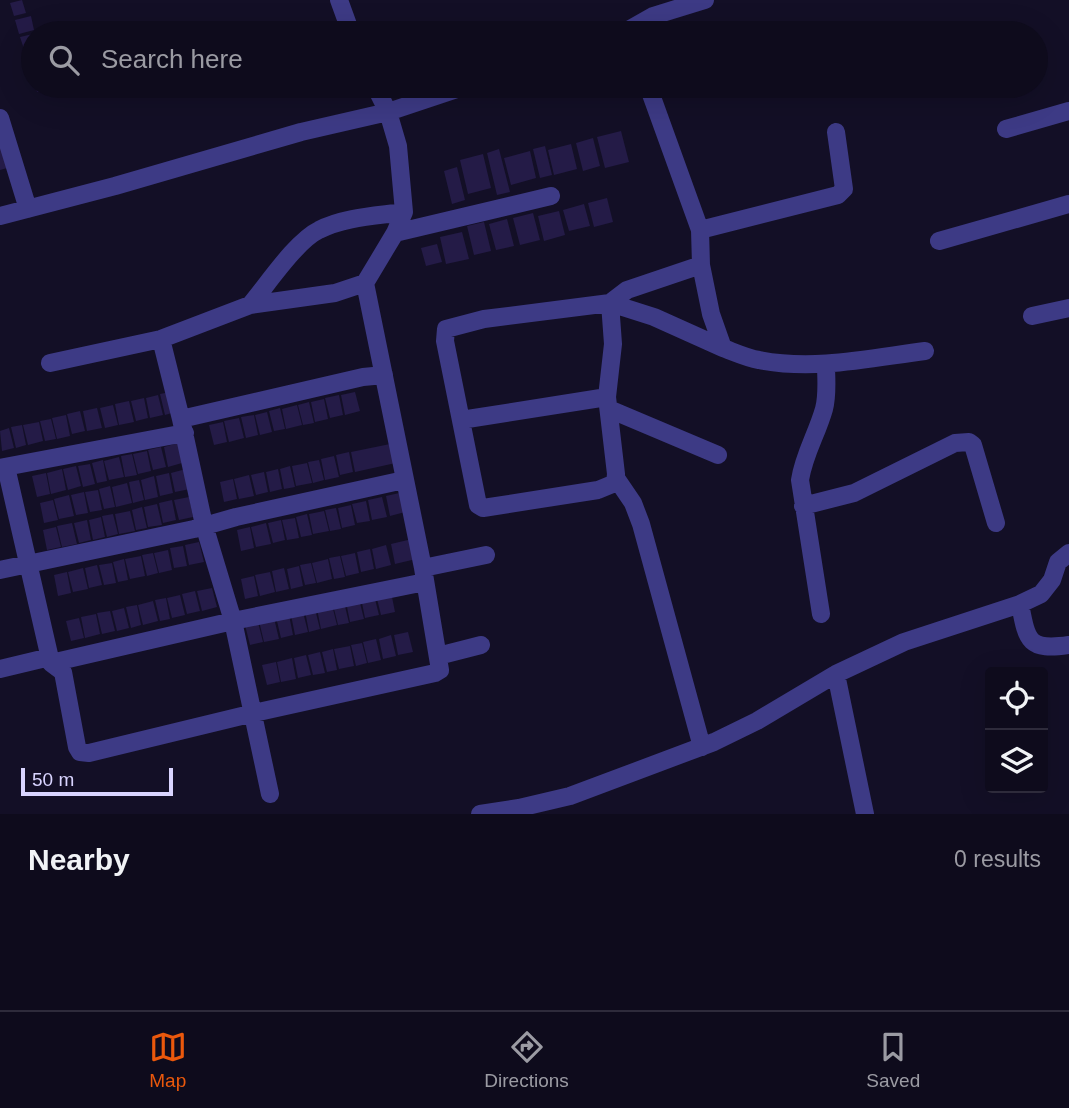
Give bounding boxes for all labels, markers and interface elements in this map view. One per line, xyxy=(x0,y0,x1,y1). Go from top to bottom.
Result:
search box xyxy=(21,21,1048,98)
icon: search xyxy=(45,41,83,79)
text: Search here xyxy=(101,44,243,74)
map controls xyxy=(985,667,1048,793)
button: locate xyxy=(985,667,1048,730)
button: layers xyxy=(985,730,1048,793)
scale bar xyxy=(21,765,173,797)
text: 50 m xyxy=(32,769,74,790)
text: Nearby xyxy=(28,843,130,876)
text: 0 results xyxy=(954,846,1041,872)
tab: Map xyxy=(149,1028,187,1092)
tab: Directions xyxy=(484,1028,569,1092)
tab: Saved xyxy=(866,1028,920,1092)

